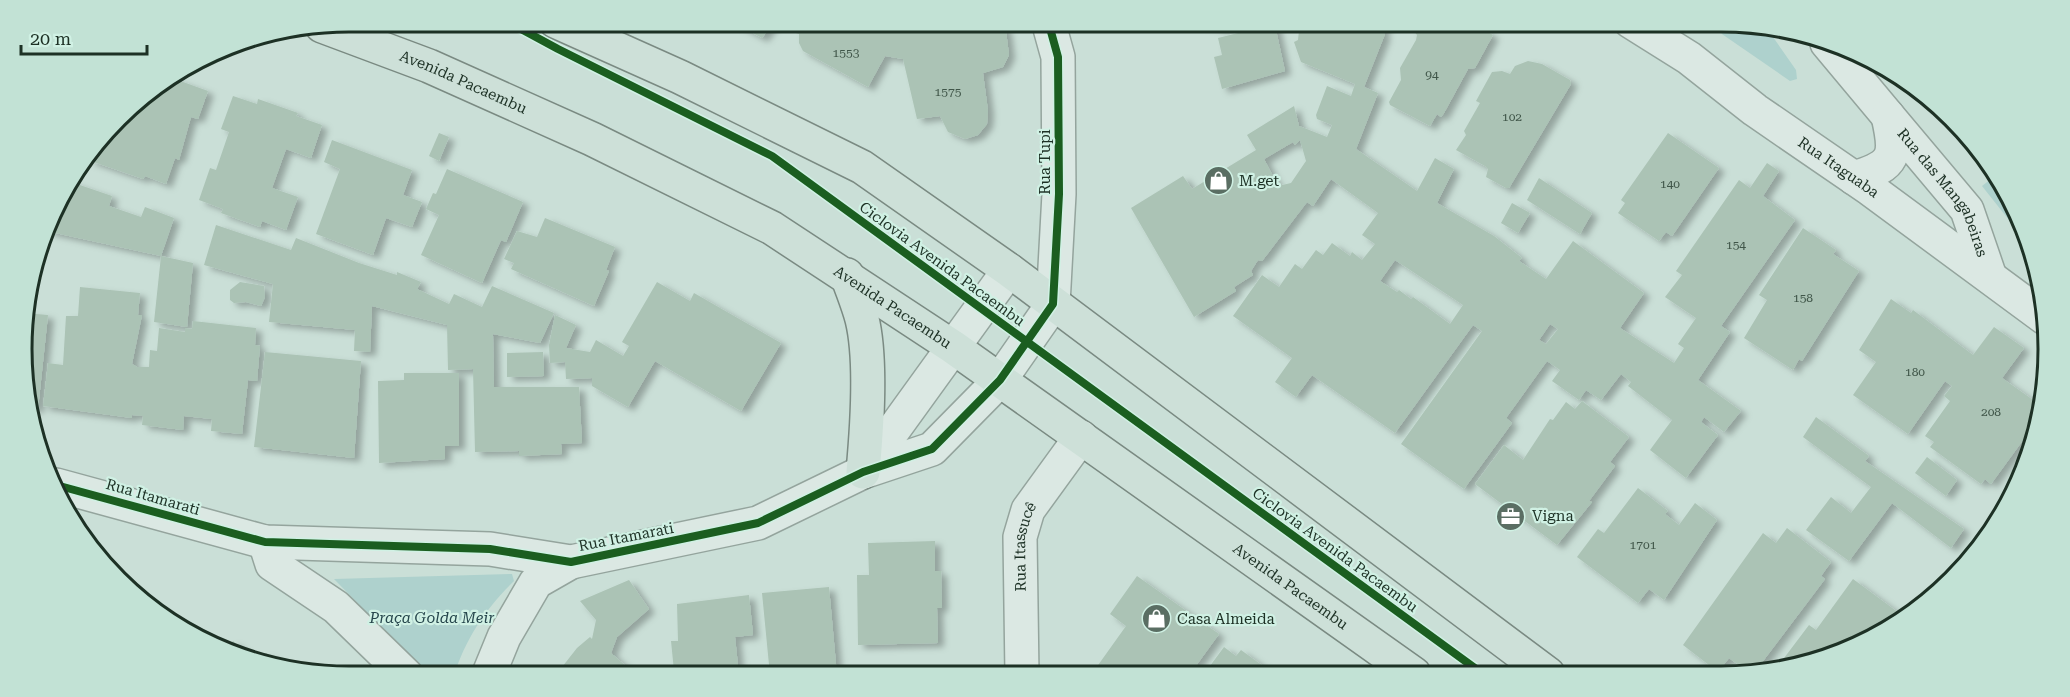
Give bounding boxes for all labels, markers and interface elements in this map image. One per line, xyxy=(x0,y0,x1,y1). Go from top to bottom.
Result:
scale bar xyxy=(21,18,147,56)
text: 20 m xyxy=(30,28,71,49)
house number: 1553 xyxy=(833,46,860,60)
street label: Avenida Pacaembu xyxy=(397,47,530,118)
house number: 94 xyxy=(1425,68,1439,82)
house number: 1575 xyxy=(935,85,962,99)
house number: 102 xyxy=(1502,110,1522,124)
street label: Rua das Mangabeiras xyxy=(1893,125,1991,259)
street label: Rua Tupi xyxy=(1036,129,1054,195)
street label: Rua Itaguaba xyxy=(1794,133,1883,202)
shop icon: M.get xyxy=(1202,165,1234,197)
place label: M.get xyxy=(1239,172,1280,190)
house number: 140 xyxy=(1660,177,1680,191)
street label: Ciclovia Avenida Pacaembu xyxy=(856,198,1028,330)
house number: 154 xyxy=(1726,238,1746,252)
street label: Avenida Pacaembu xyxy=(830,261,954,353)
house number: 158 xyxy=(1793,291,1813,305)
house number: 180 xyxy=(1905,365,1925,379)
house number: 208 xyxy=(1981,405,2001,419)
street label: Rua Itamarati xyxy=(104,475,202,519)
street label: Ciclovia Avenida Pacaembu xyxy=(1249,484,1421,616)
street label: Rua Itassucê xyxy=(1011,498,1040,592)
office icon: Vigna xyxy=(1495,500,1527,532)
place label: Vigna xyxy=(1532,507,1574,525)
street label: Rua Itamarati xyxy=(577,519,675,555)
street label: Avenida Pacaembu xyxy=(1229,538,1351,634)
house number: 1701 xyxy=(1630,538,1657,552)
shop icon: Casa Almeida xyxy=(1140,603,1172,635)
park label: Praça Golda Meir xyxy=(369,609,495,627)
place label: Casa Almeida xyxy=(1177,610,1275,628)

